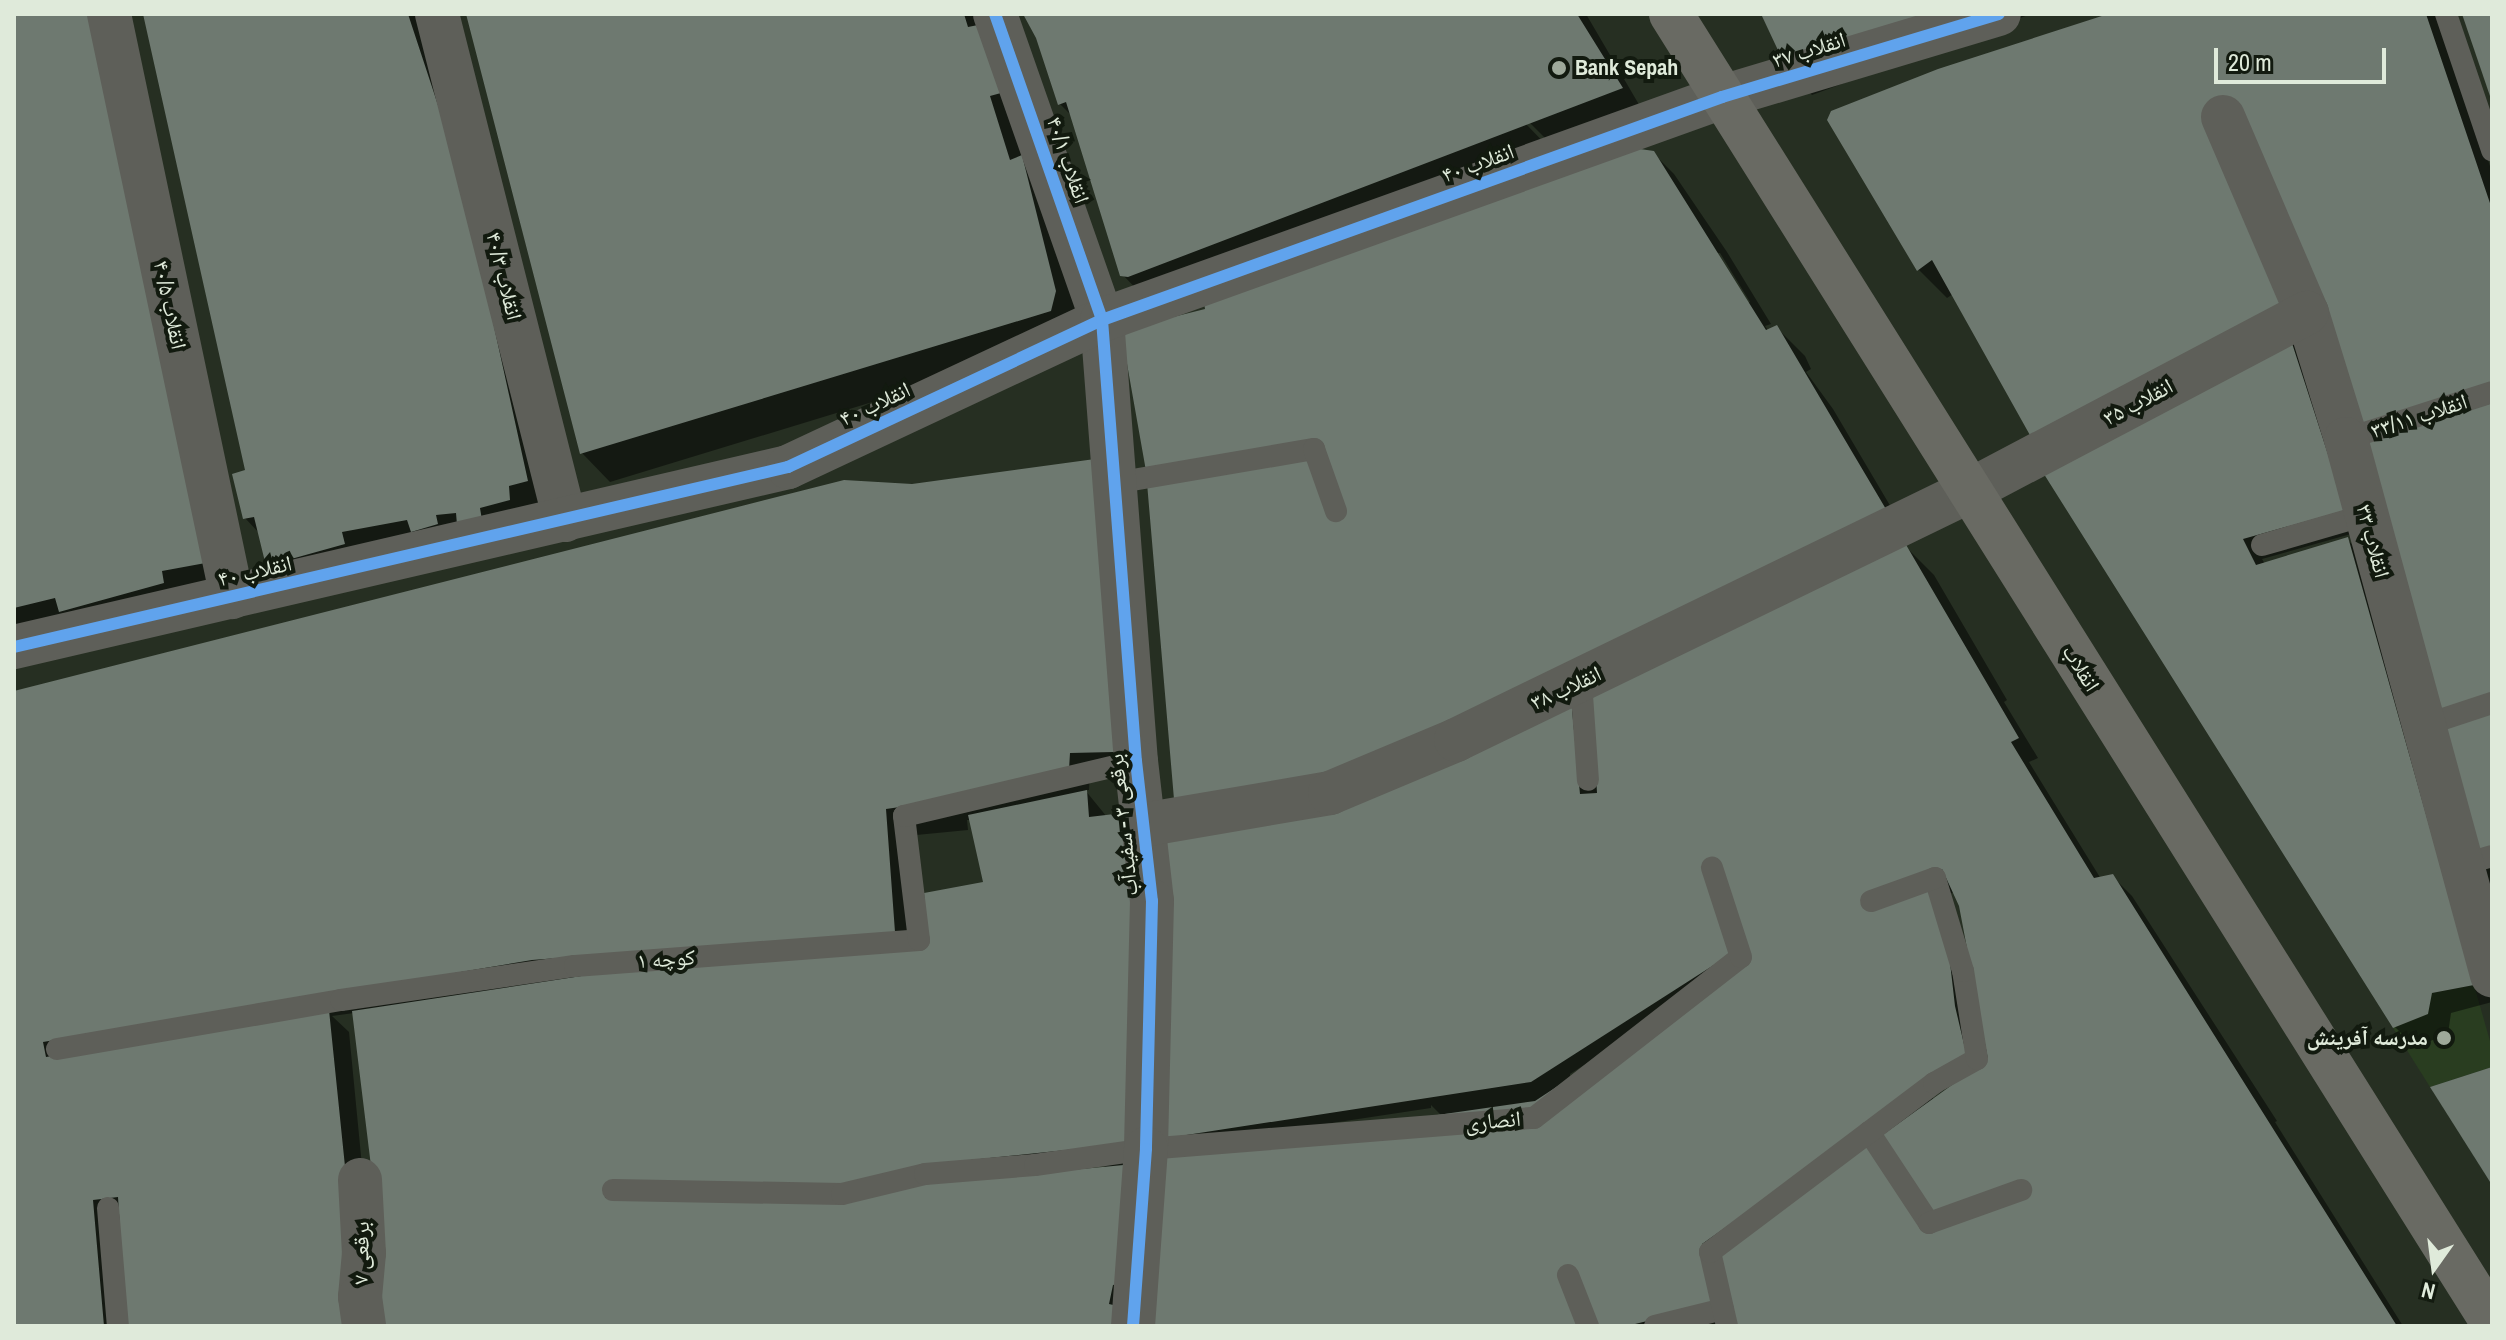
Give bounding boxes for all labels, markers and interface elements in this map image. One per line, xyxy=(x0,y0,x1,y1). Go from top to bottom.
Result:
street label: انقلاب ۳۷ xyxy=(1769,26,1849,74)
scale bar xyxy=(2218,32,2390,82)
text: 20 m xyxy=(2228,46,2272,78)
place label: Bank Sepah xyxy=(1575,55,1678,81)
marker: Bank Sepah xyxy=(1550,59,1568,77)
street label: انقلاب ۴۰/۱ xyxy=(1041,113,1095,207)
street label: انقلاب ۴۰ xyxy=(1438,138,1518,188)
street label: انقلاب ۴۰/۳ xyxy=(480,229,528,323)
street label: انقلاب ۴۰/۵ xyxy=(148,258,192,352)
street label: انقلاب ۳۵ xyxy=(2099,373,2177,431)
street label: انقلاب ۴۰ xyxy=(835,376,915,432)
street label: انقلاب ۳۳/۱۱ xyxy=(2367,388,2471,444)
street label: انقلاب ۳۳ xyxy=(2351,501,2395,581)
street label: انقلاب ۴۰ xyxy=(216,550,294,592)
street label: انقلاب xyxy=(2057,640,2105,696)
street label: انقلاب ۳۸ xyxy=(1526,660,1606,716)
street label: برقعی ۳ - سفیدآب xyxy=(1102,753,1144,897)
street label: کوچه ۱ xyxy=(636,944,696,974)
place label: مدرسه آفرینش xyxy=(2307,1025,2428,1051)
marker: مدرسه آفرینش xyxy=(2435,1029,2453,1047)
street label: انصاری xyxy=(1464,1105,1522,1137)
street label: برقعی ۷ xyxy=(347,1221,375,1285)
north arrow xyxy=(2394,1228,2474,1308)
text: N xyxy=(2418,1275,2438,1307)

